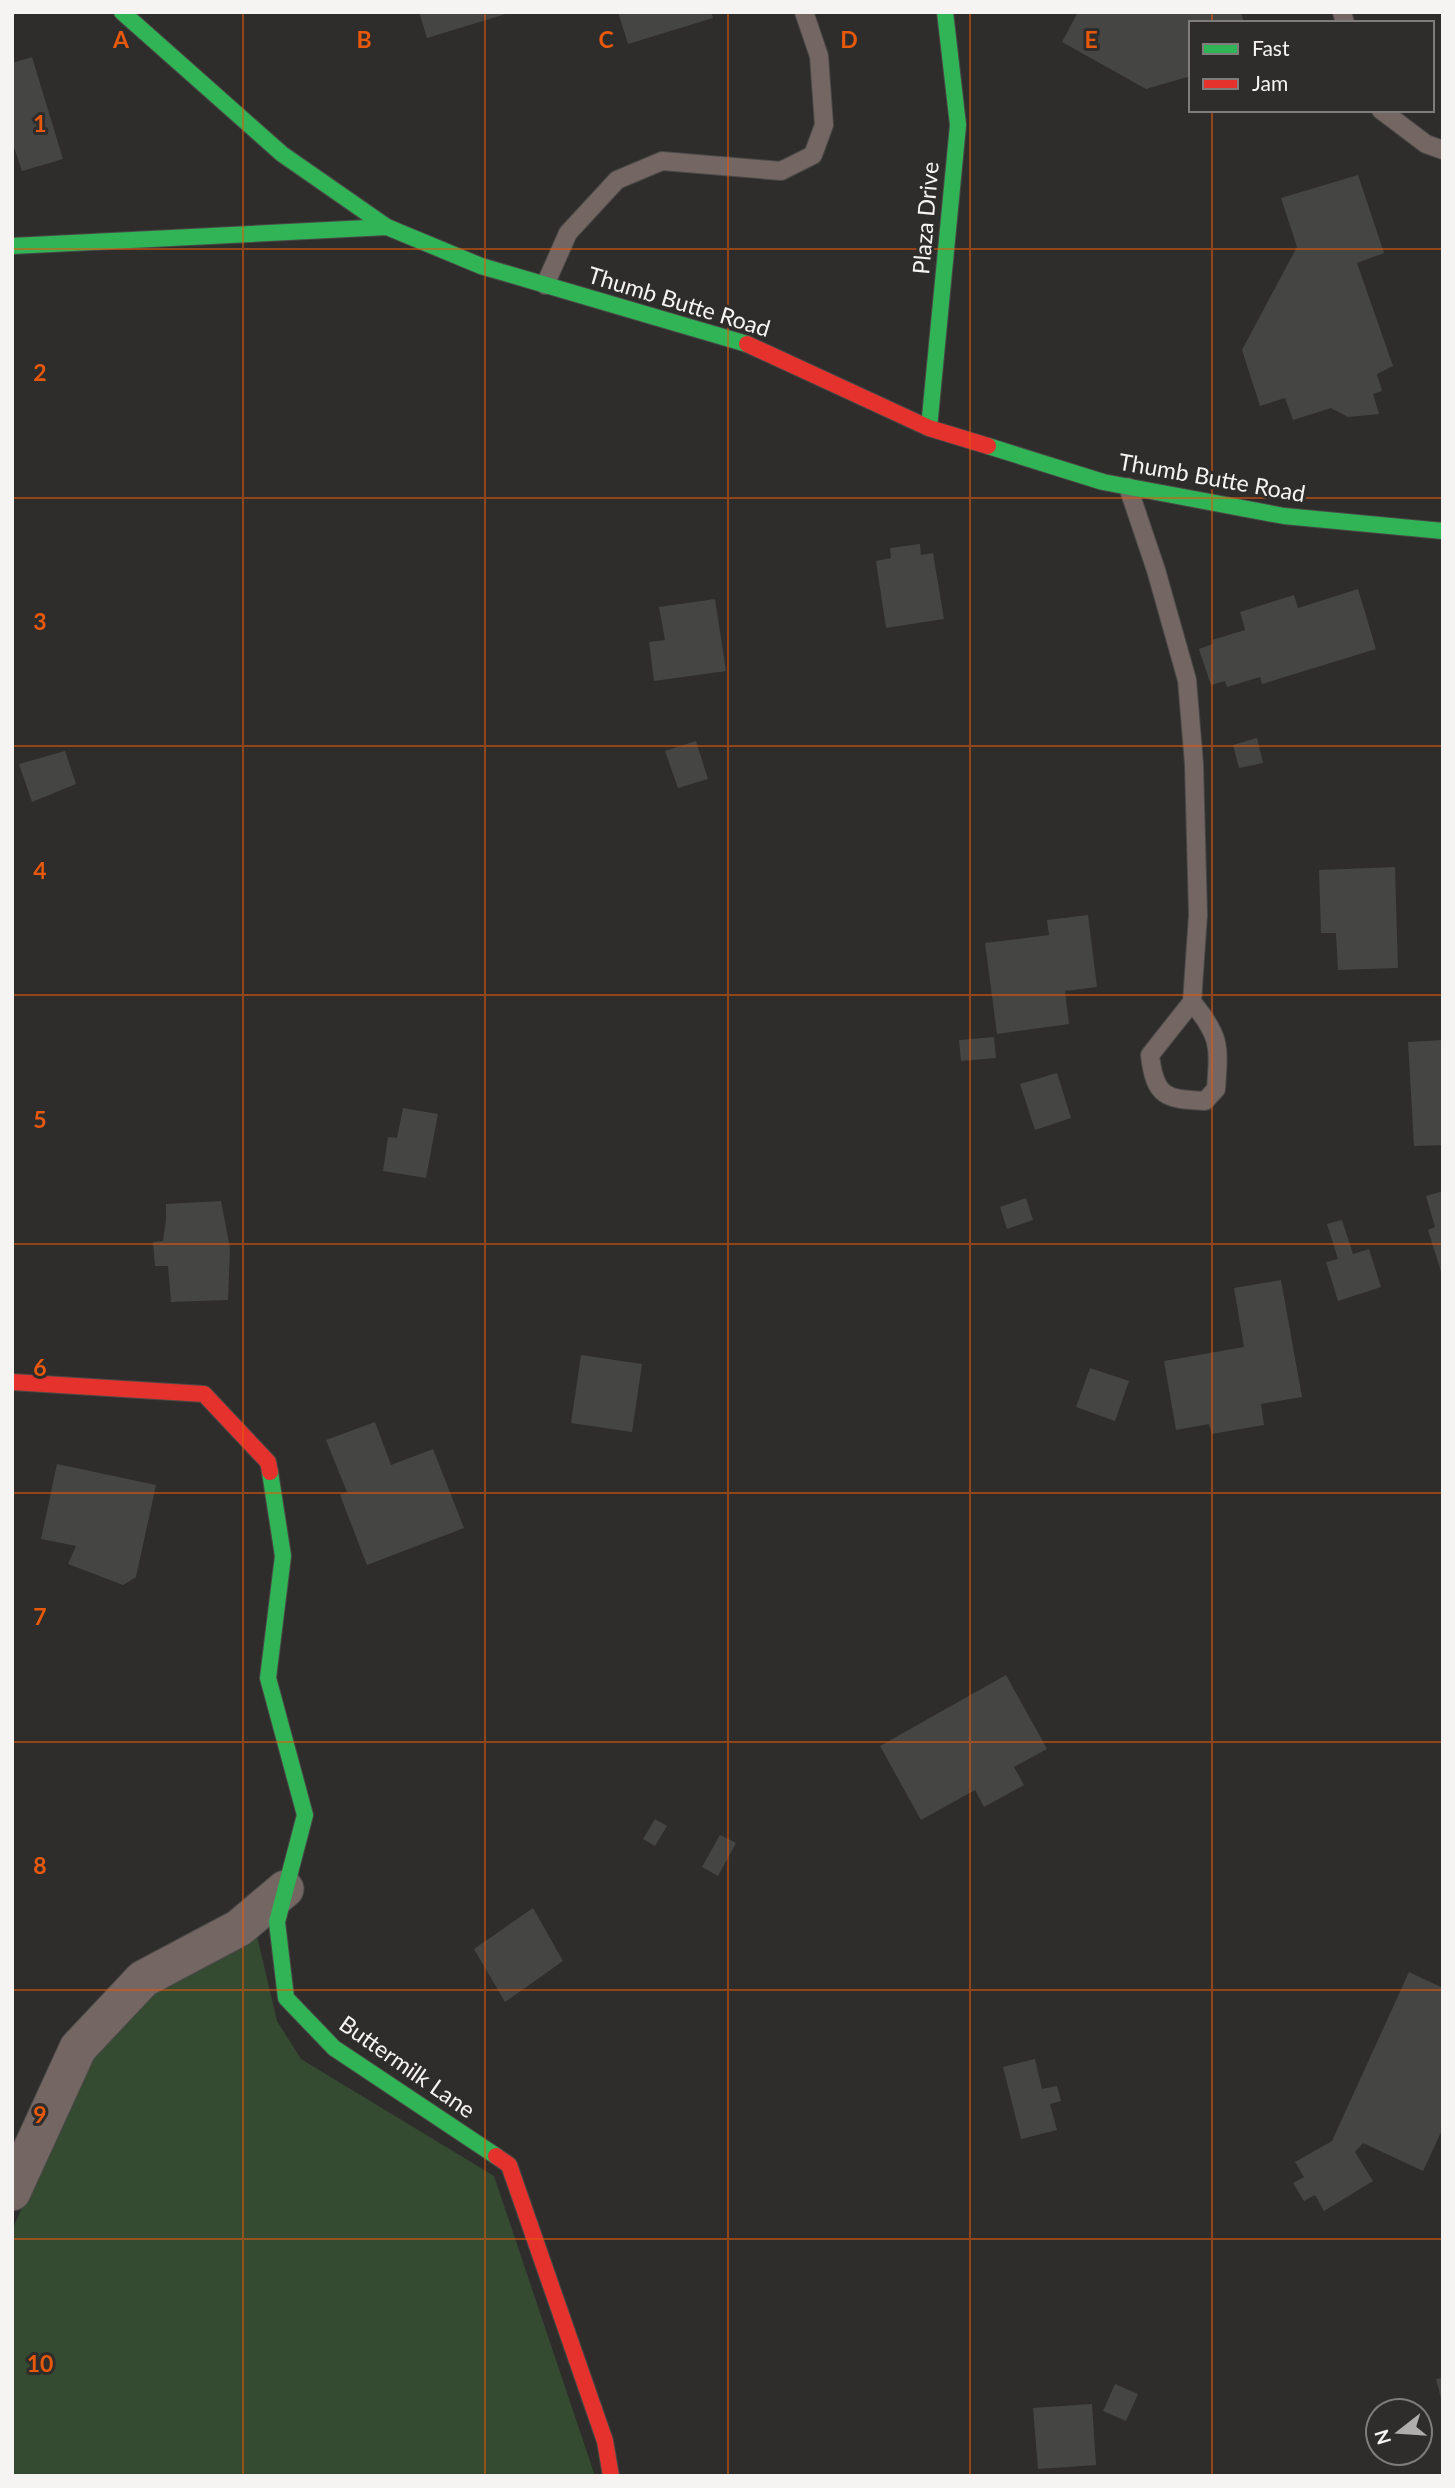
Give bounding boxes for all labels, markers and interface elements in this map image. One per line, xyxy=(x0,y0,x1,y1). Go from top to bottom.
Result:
legend xyxy=(1189,21,1434,112)
text: A xyxy=(112,25,130,53)
text: B xyxy=(356,25,372,53)
text: C xyxy=(598,25,614,53)
text: D xyxy=(840,25,858,53)
text: E xyxy=(1084,25,1098,53)
text: Fast xyxy=(1252,35,1290,60)
text: Jam xyxy=(1252,70,1288,95)
text: 1 xyxy=(33,109,47,137)
street label: Plaza Drive xyxy=(906,160,944,275)
street label: Thumb Butte Road xyxy=(585,260,774,342)
text: 2 xyxy=(33,358,47,386)
street label: Thumb Butte Road xyxy=(1117,447,1308,507)
text: 3 xyxy=(33,607,47,635)
text: 4 xyxy=(33,856,47,884)
text: 5 xyxy=(33,1105,47,1133)
text: 6 xyxy=(33,1353,47,1381)
text: 7 xyxy=(33,1602,47,1630)
text: 8 xyxy=(33,1851,47,1879)
street label: Buttermilk Lane xyxy=(334,2009,481,2123)
text: 9 xyxy=(33,2100,47,2128)
text: 10 xyxy=(27,2349,53,2377)
north arrow xyxy=(1364,2397,1434,2467)
text: N xyxy=(1369,2427,1395,2447)

